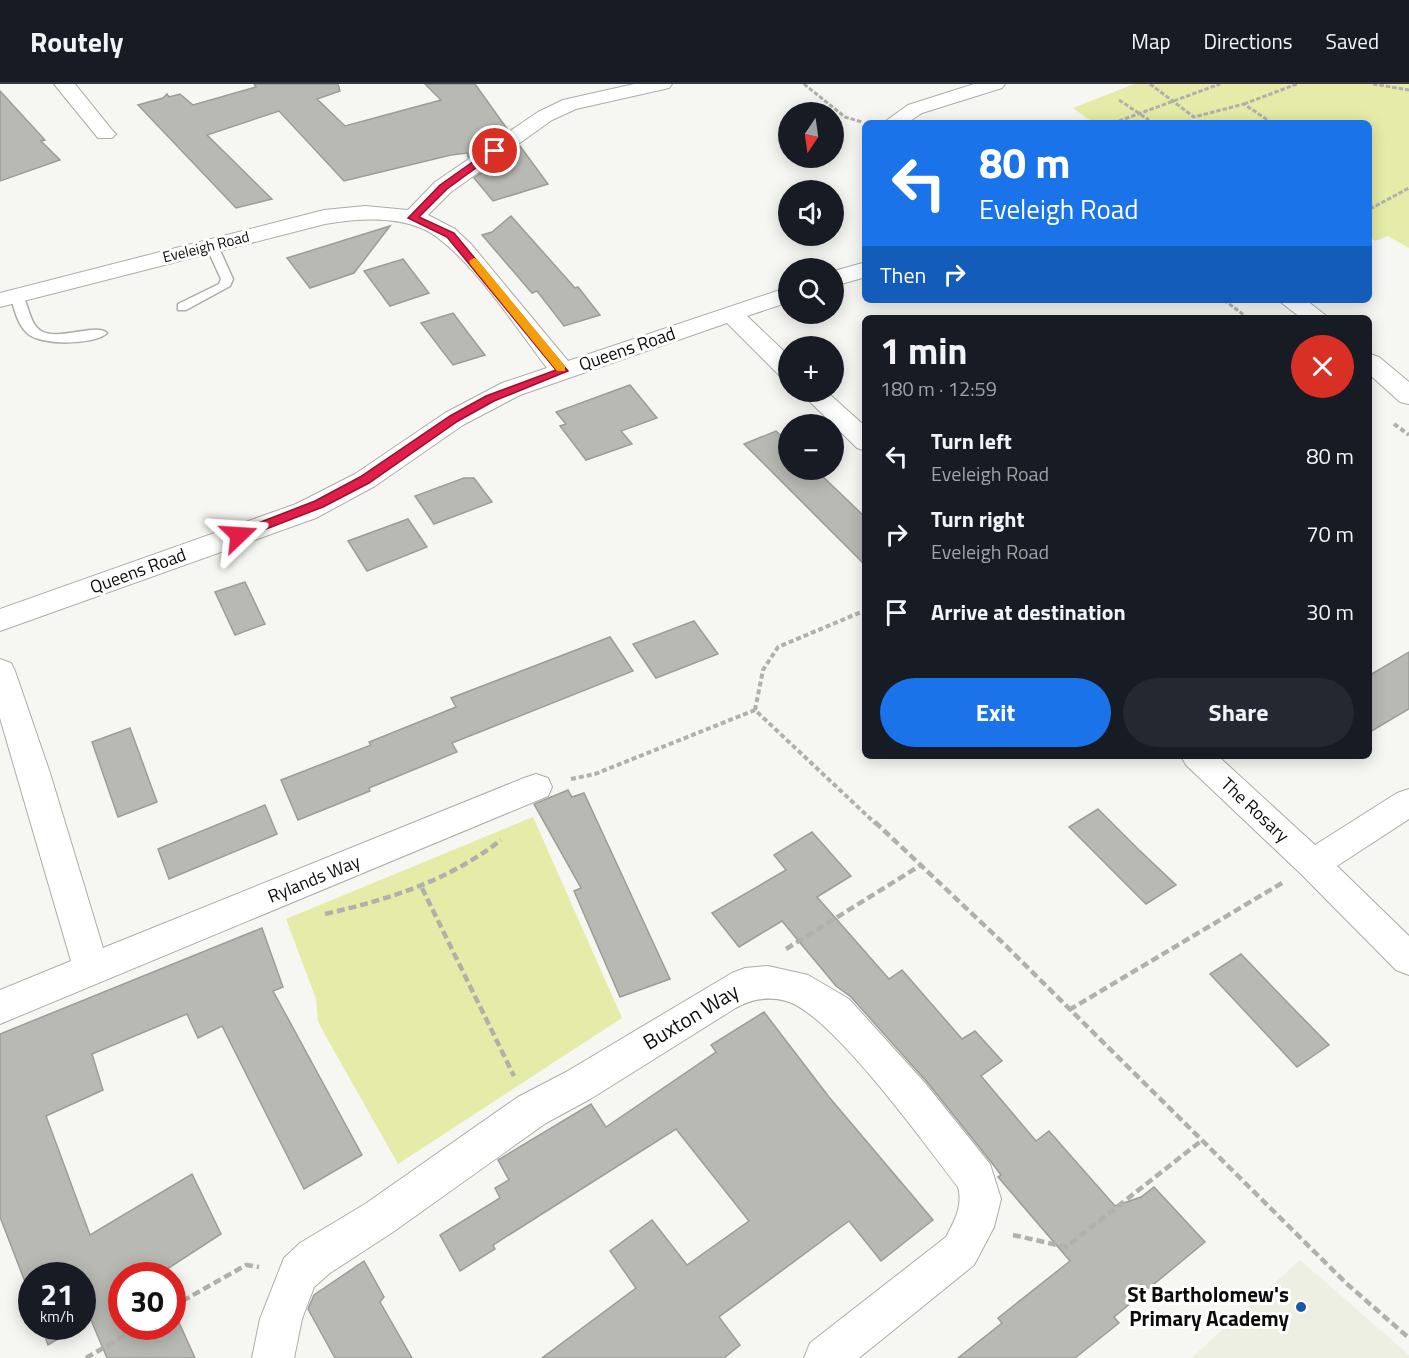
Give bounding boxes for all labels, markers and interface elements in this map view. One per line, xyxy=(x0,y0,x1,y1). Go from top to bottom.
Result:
text: Routely xyxy=(30,20,124,63)
text: Map xyxy=(1131,25,1171,57)
text: Directions xyxy=(1204,25,1293,57)
text: Saved xyxy=(1326,25,1379,57)
north arrow xyxy=(778,102,844,168)
map controls xyxy=(778,102,844,480)
pin xyxy=(469,125,520,176)
text: 80 m xyxy=(979,130,1071,194)
icon: arrive xyxy=(478,134,511,167)
icon: left xyxy=(880,144,958,222)
button: sound xyxy=(778,180,844,246)
text: Eveleigh Road xyxy=(979,188,1139,229)
street label: Eveleigh Road xyxy=(160,225,252,268)
button: search xyxy=(778,258,844,324)
text: Then xyxy=(880,258,926,292)
icon: right xyxy=(938,258,971,291)
street label: Queens Road xyxy=(575,319,679,378)
text: 1 min xyxy=(880,323,967,378)
button: close xyxy=(1291,335,1354,398)
button: + xyxy=(778,336,844,402)
text: 180 m · 12:59 xyxy=(880,373,997,404)
button: − xyxy=(778,414,844,480)
text: Turn left xyxy=(931,424,1012,458)
text: 80 m xyxy=(1306,439,1354,473)
icon: left xyxy=(880,440,913,473)
text: Eveleigh Road xyxy=(931,458,1049,489)
text: Turn right xyxy=(931,502,1025,536)
position arrow xyxy=(207,503,271,567)
text: 70 m xyxy=(1306,517,1354,551)
icon: right xyxy=(880,518,913,551)
text: Eveleigh Road xyxy=(931,536,1049,567)
street label: Queens Road xyxy=(86,541,190,600)
text: Arrive at destination xyxy=(931,595,1126,629)
text: 30 m xyxy=(1306,595,1354,629)
icon: arrive xyxy=(880,596,913,629)
button: Exit xyxy=(880,678,1111,747)
button: Share xyxy=(1123,678,1354,747)
street label: The Rosary xyxy=(1215,771,1296,849)
street label: Rylands Way xyxy=(263,848,364,909)
street label: Buxton Way xyxy=(636,975,744,1057)
speed limit sign: 30 xyxy=(108,1262,186,1340)
text: 21 xyxy=(40,1271,74,1317)
place label: St Bartholomew's Primary Academy xyxy=(1127,1278,1289,1334)
marker: St Bartholomew's Primary Academy xyxy=(1294,1300,1308,1314)
text: km/h xyxy=(40,1305,74,1328)

